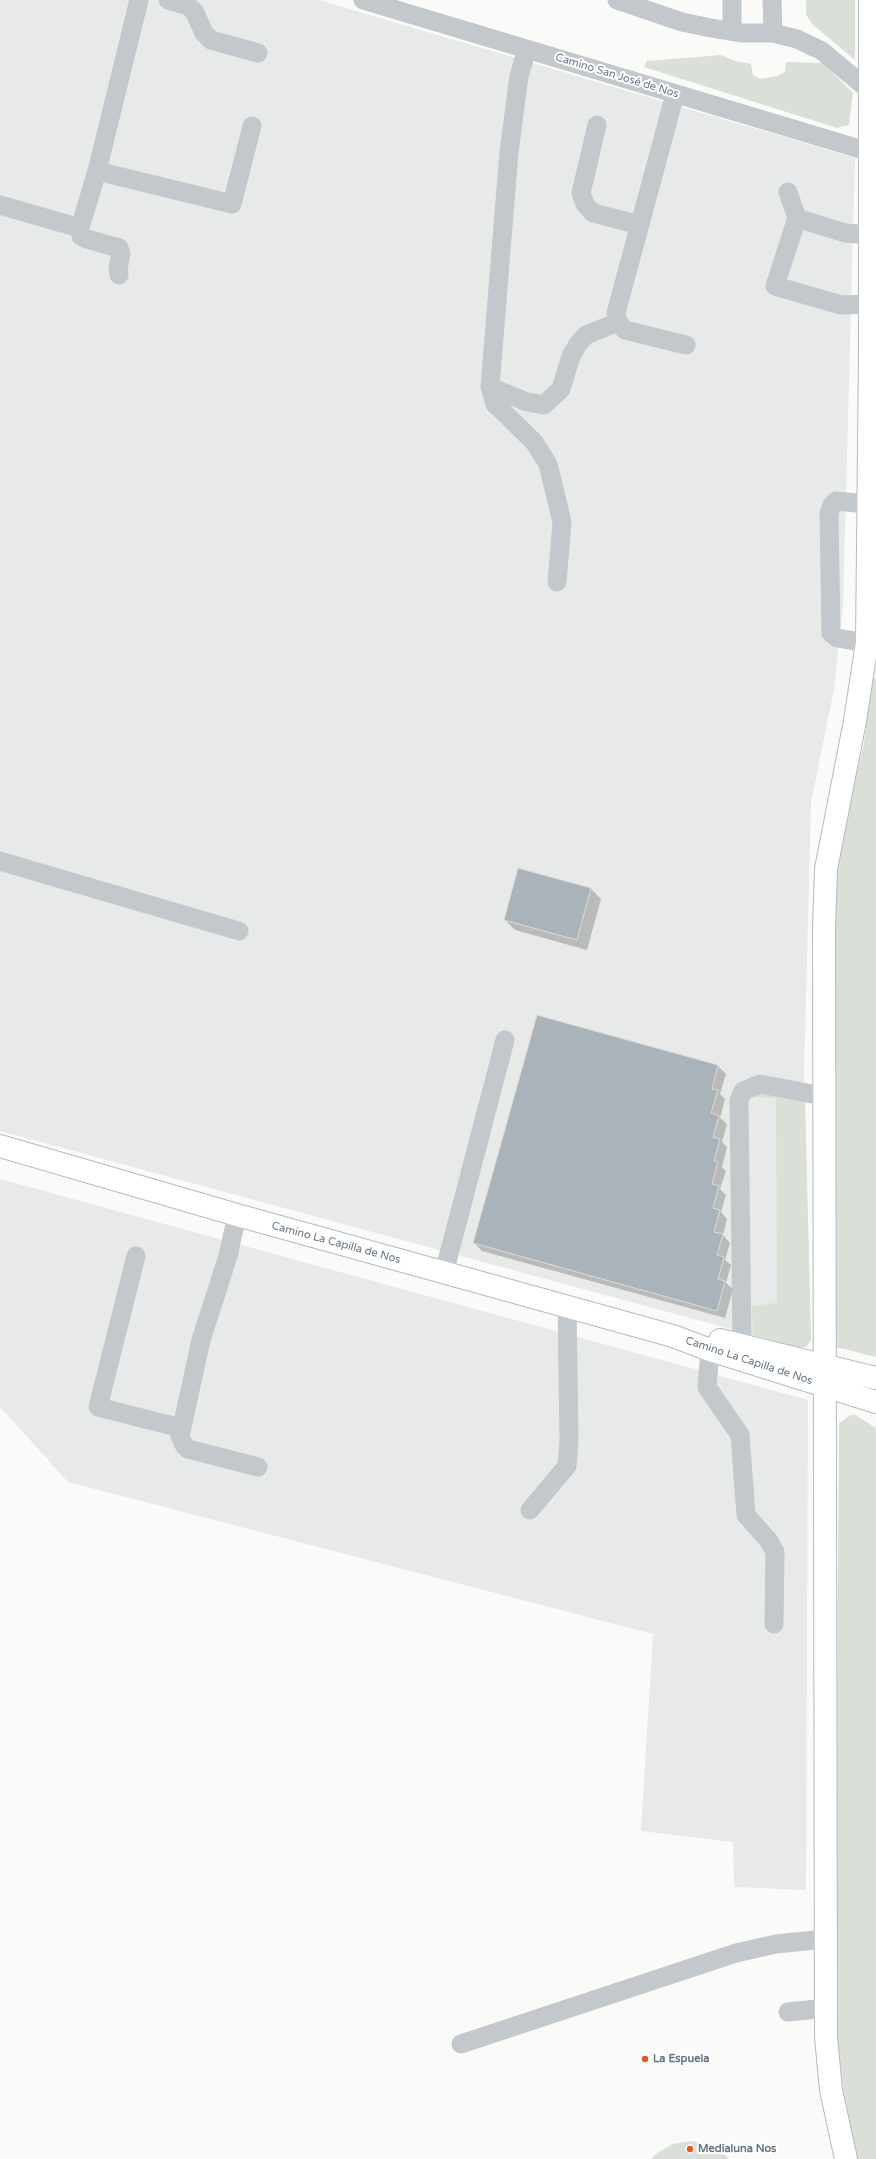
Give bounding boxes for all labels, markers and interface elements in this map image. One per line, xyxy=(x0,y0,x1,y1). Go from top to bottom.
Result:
street label: Camino San José de Nos xyxy=(554,51,680,101)
street label: Camino La Capilla de Nos xyxy=(270,1219,402,1267)
street label: Camino La Capilla de Nos xyxy=(684,1334,814,1388)
place label: La Espuela xyxy=(653,2052,709,2066)
marker: La Espuela xyxy=(640,2054,650,2064)
place label: Medialuna Nos xyxy=(698,2142,776,2156)
marker: Medialuna Nos xyxy=(685,2144,695,2154)

